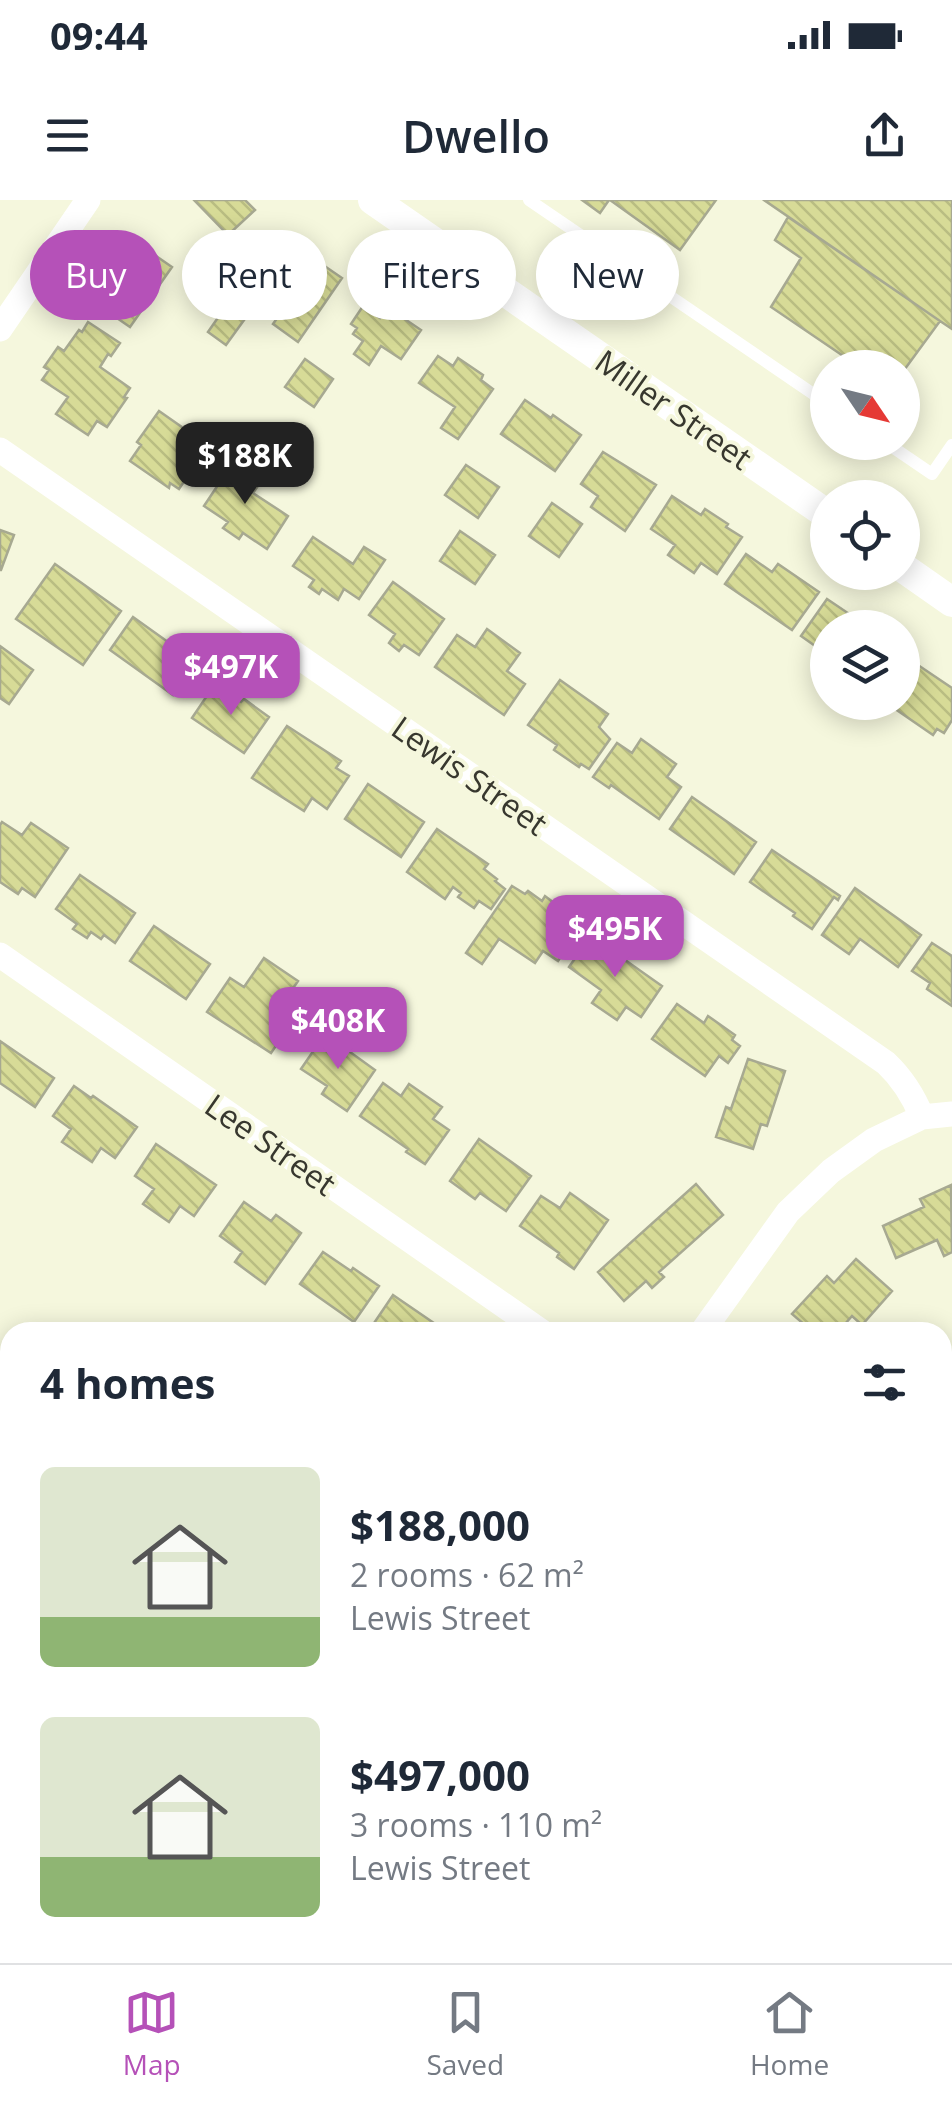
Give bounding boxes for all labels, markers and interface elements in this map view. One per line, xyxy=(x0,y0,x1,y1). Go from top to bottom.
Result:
text: 09:44 xyxy=(50,9,148,61)
text: Dwello xyxy=(402,105,550,166)
icon: menu xyxy=(40,108,95,163)
icon: share xyxy=(857,108,912,163)
chip: Buy xyxy=(30,230,162,320)
chip: Rent xyxy=(182,230,327,320)
chip: Filters xyxy=(347,230,516,320)
chip: New xyxy=(536,230,679,320)
street label: Miller Street xyxy=(587,339,761,479)
north arrow xyxy=(810,350,920,460)
map controls xyxy=(810,350,920,720)
pin: $188K xyxy=(175,422,315,507)
text: $188K xyxy=(198,433,292,476)
button: locate xyxy=(810,480,920,590)
button: layers xyxy=(810,610,920,720)
pin: $497K xyxy=(161,633,301,718)
text: $497K xyxy=(184,644,278,687)
street label: Lewis Street xyxy=(384,706,556,844)
pin: $495K xyxy=(545,895,685,980)
text: $495K xyxy=(568,906,662,949)
pin: $408K xyxy=(268,987,408,1072)
text: $408K xyxy=(291,998,385,1041)
street label: Lee Street xyxy=(197,1083,345,1205)
text: 4 homes xyxy=(40,1354,215,1411)
icon: filters xyxy=(857,1355,912,1410)
text: $188,000 xyxy=(350,1496,530,1553)
icon: home xyxy=(120,1507,240,1627)
text: 2 rooms · 62 m² xyxy=(350,1553,584,1596)
text: Lewis Street xyxy=(350,1596,530,1639)
text: $497,000 xyxy=(350,1746,530,1803)
icon: home xyxy=(120,1757,240,1877)
text: 3 rooms · 110 m² xyxy=(350,1803,602,1846)
text: Lewis Street xyxy=(350,1846,530,1889)
tab: Map xyxy=(123,1985,181,2083)
tab: Saved xyxy=(426,1985,504,2083)
tab: Home xyxy=(750,1985,829,2083)

